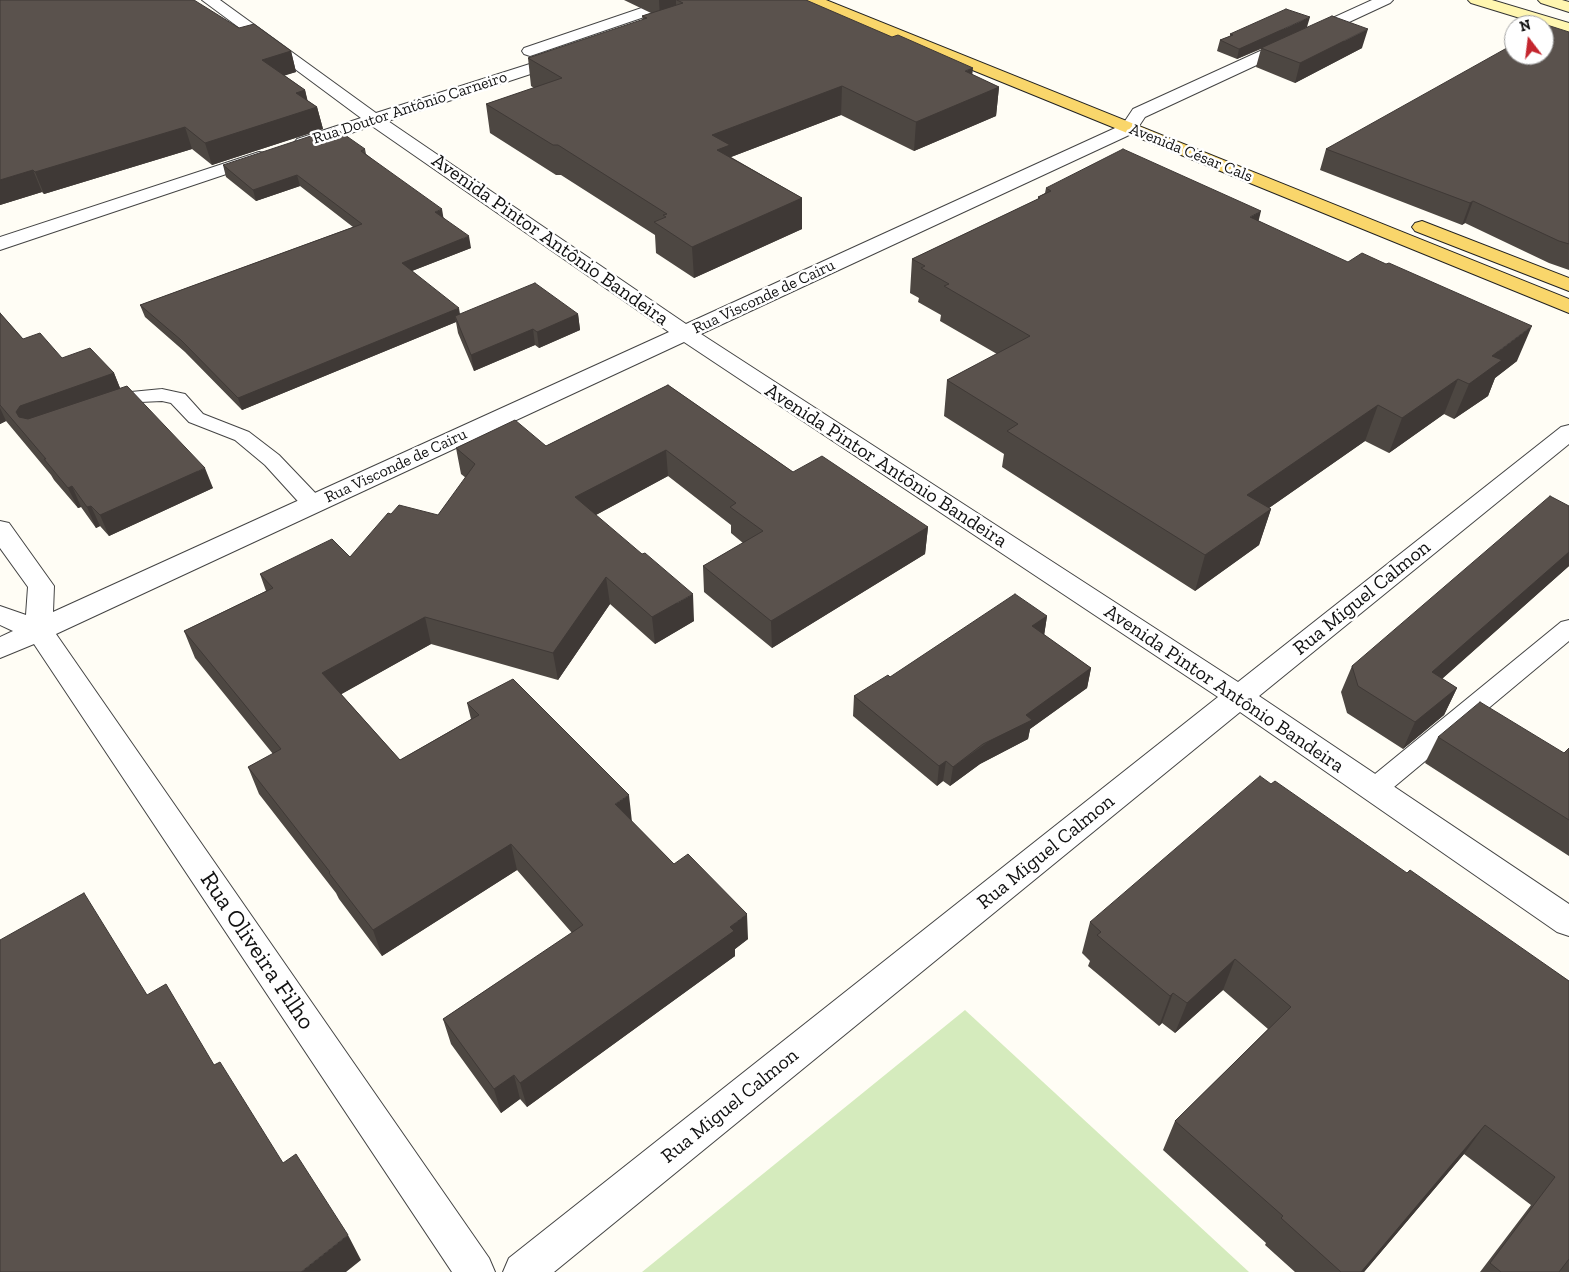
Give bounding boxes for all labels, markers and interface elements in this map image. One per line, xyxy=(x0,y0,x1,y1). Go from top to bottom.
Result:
north arrow xyxy=(1504,15,1554,65)
text: N xyxy=(1518,16,1533,36)
street label: Rua Doutor Antônio Carneiro xyxy=(310,67,510,149)
street label: Avenida César Cals xyxy=(1127,120,1255,186)
street label: Avenida Pintor Antônio Bandeira xyxy=(427,149,673,331)
street label: Rua Visconde de Cairu xyxy=(690,256,838,338)
street label: Avenida Pintor Antônio Bandeira xyxy=(760,379,1012,553)
street label: Rua Visconde de Cairu xyxy=(322,425,470,507)
street label: Rua Miguel Calmon xyxy=(1289,535,1435,661)
street label: Avenida Pintor Antônio Bandeira xyxy=(1100,600,1348,778)
street label: Rua Miguel Calmon xyxy=(973,789,1119,915)
street label: Rua Oliveira Filho xyxy=(193,866,321,1036)
street label: Rua Miguel Calmon xyxy=(657,1043,803,1169)

